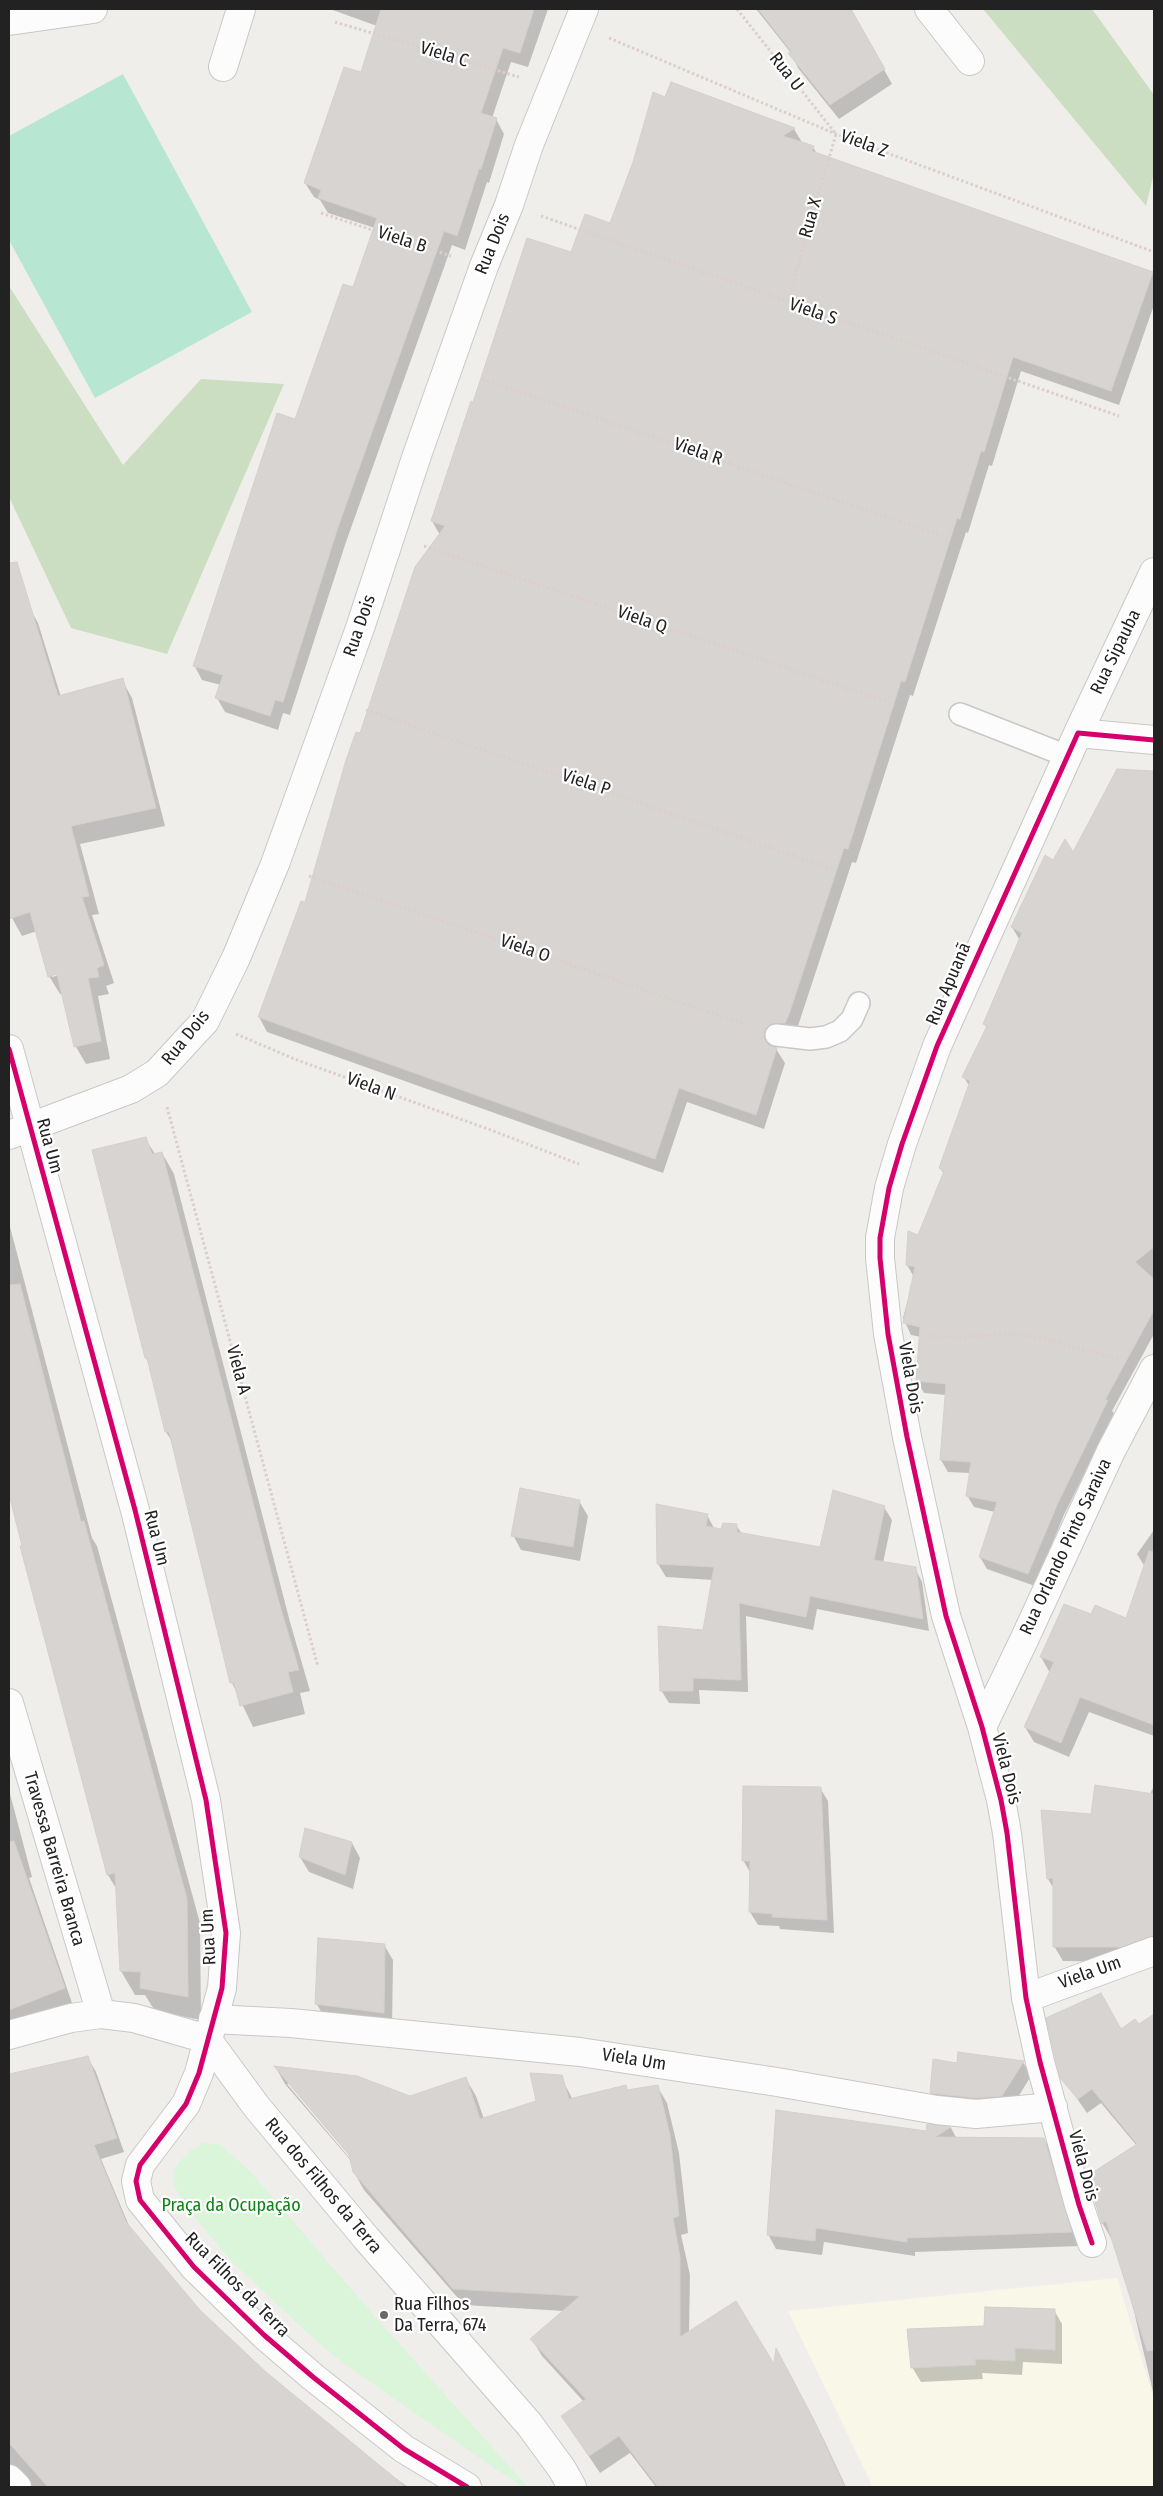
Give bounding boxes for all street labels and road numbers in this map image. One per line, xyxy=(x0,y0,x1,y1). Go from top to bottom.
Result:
street label: Viela C xyxy=(417,37,471,73)
street label: Rua U xyxy=(764,48,808,96)
street label: Viela Z xyxy=(837,126,891,162)
street label: Rua X xyxy=(795,195,827,241)
street label: Rua Dois xyxy=(471,210,515,278)
street label: Viela B xyxy=(375,222,429,258)
street label: Viela S xyxy=(786,294,840,330)
street label: Viela R xyxy=(671,434,725,470)
street label: Rua Dois xyxy=(339,592,381,660)
street label: Viela Q xyxy=(614,601,670,639)
street label: Rua Sipauba xyxy=(1086,606,1146,698)
street label: Viela P xyxy=(559,765,613,801)
street label: Viela O xyxy=(497,930,553,968)
street label: Rua Apuanã xyxy=(922,939,976,1029)
street label: Rua Dois xyxy=(157,1006,215,1070)
street label: Viela N xyxy=(343,1068,399,1106)
street label: Rua Um xyxy=(31,1116,67,1176)
street label: Viela Dois xyxy=(893,1340,927,1416)
street label: Viela A xyxy=(221,1343,255,1397)
street label: Rua Orlando Pinto Saraiva xyxy=(1016,1455,1116,1639)
street label: Rua Um xyxy=(139,1508,173,1568)
street label: Viela Dois xyxy=(987,1731,1025,1807)
street label: Travessa Barreira Branca xyxy=(19,1769,89,1949)
street label: Rua Um xyxy=(197,1908,221,1966)
street label: Viela Um xyxy=(1056,1952,1124,1994)
street label: Viela Um xyxy=(600,2044,668,2076)
street label: Rua dos Filhos da Terra xyxy=(260,2114,386,2258)
street label: Viela Dois xyxy=(1063,2128,1103,2204)
street label: Rua Filhos da Terra xyxy=(180,2228,294,2342)

